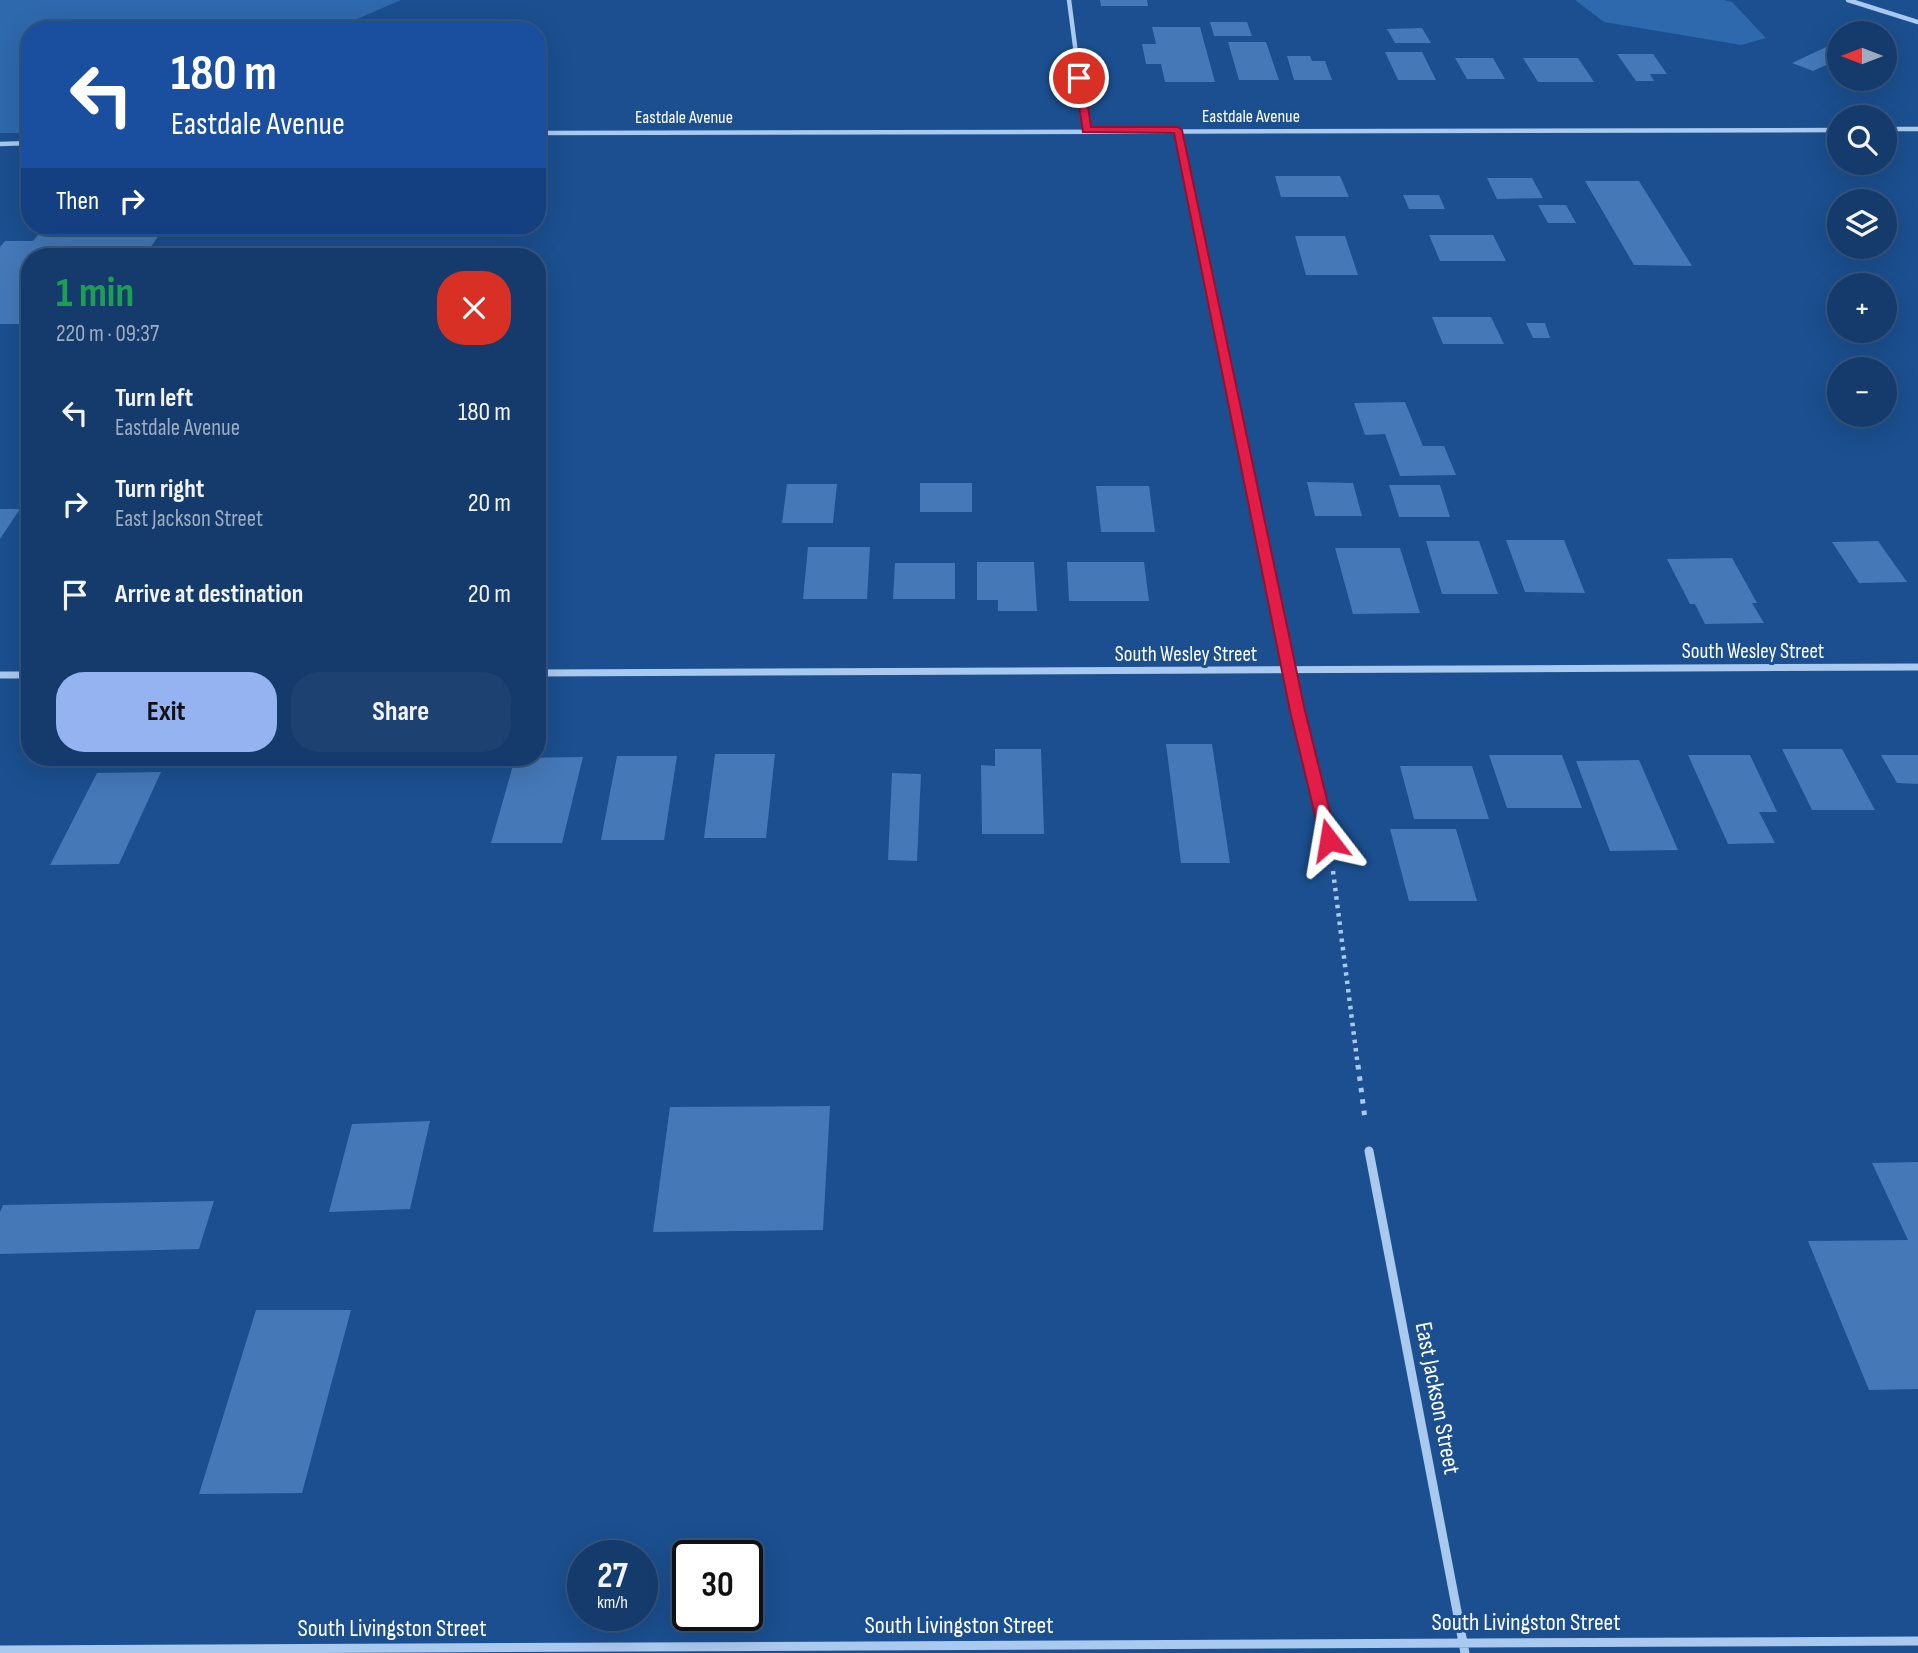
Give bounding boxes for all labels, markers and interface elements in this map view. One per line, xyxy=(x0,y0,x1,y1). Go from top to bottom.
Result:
north arrow xyxy=(1827,21,1897,91)
map controls xyxy=(1827,21,1897,427)
text: 180 m xyxy=(171,45,277,104)
pin xyxy=(1049,48,1109,108)
icon: left xyxy=(56,49,147,140)
icon: arrive xyxy=(1060,59,1098,97)
text: Eastdale Avenue xyxy=(171,105,345,144)
button: search xyxy=(1827,105,1897,175)
street label: Eastdale Avenue xyxy=(1202,106,1300,127)
street label: Eastdale Avenue xyxy=(635,107,733,128)
icon: right xyxy=(113,182,151,220)
text: Then xyxy=(56,186,99,217)
button: layers xyxy=(1827,189,1897,259)
text: 1 min xyxy=(56,268,134,319)
button: close xyxy=(437,271,511,345)
button: + xyxy=(1827,273,1897,343)
text: 220 m · 09:37 xyxy=(56,320,159,348)
button: − xyxy=(1827,357,1897,427)
text: Turn left xyxy=(115,383,193,414)
icon: left xyxy=(56,394,94,432)
text: 180 m xyxy=(458,397,511,428)
text: Eastdale Avenue xyxy=(115,414,240,442)
text: Turn right xyxy=(115,474,204,505)
icon: right xyxy=(56,485,94,523)
text: 20 m xyxy=(468,488,511,519)
text: East Jackson Street xyxy=(115,505,263,533)
icon: arrive xyxy=(56,576,94,614)
text: Arrive at destination xyxy=(115,579,303,610)
text: 20 m xyxy=(468,579,511,610)
street label: South Wesley Street xyxy=(1682,639,1824,664)
street label: South Wesley Street xyxy=(1115,642,1257,667)
button: Exit xyxy=(56,672,277,752)
button: Share xyxy=(291,672,511,752)
position arrow xyxy=(1292,803,1366,877)
street label: East Jackson Street xyxy=(1409,1320,1466,1477)
speed limit sign: 30 xyxy=(672,1540,763,1631)
text: 27 xyxy=(597,1555,628,1598)
text: km/h xyxy=(597,1592,628,1613)
street label: South Livingston Street xyxy=(1431,1608,1621,1637)
street label: South Livingston Street xyxy=(864,1611,1054,1640)
street label: South Livingston Street xyxy=(297,1614,487,1643)

